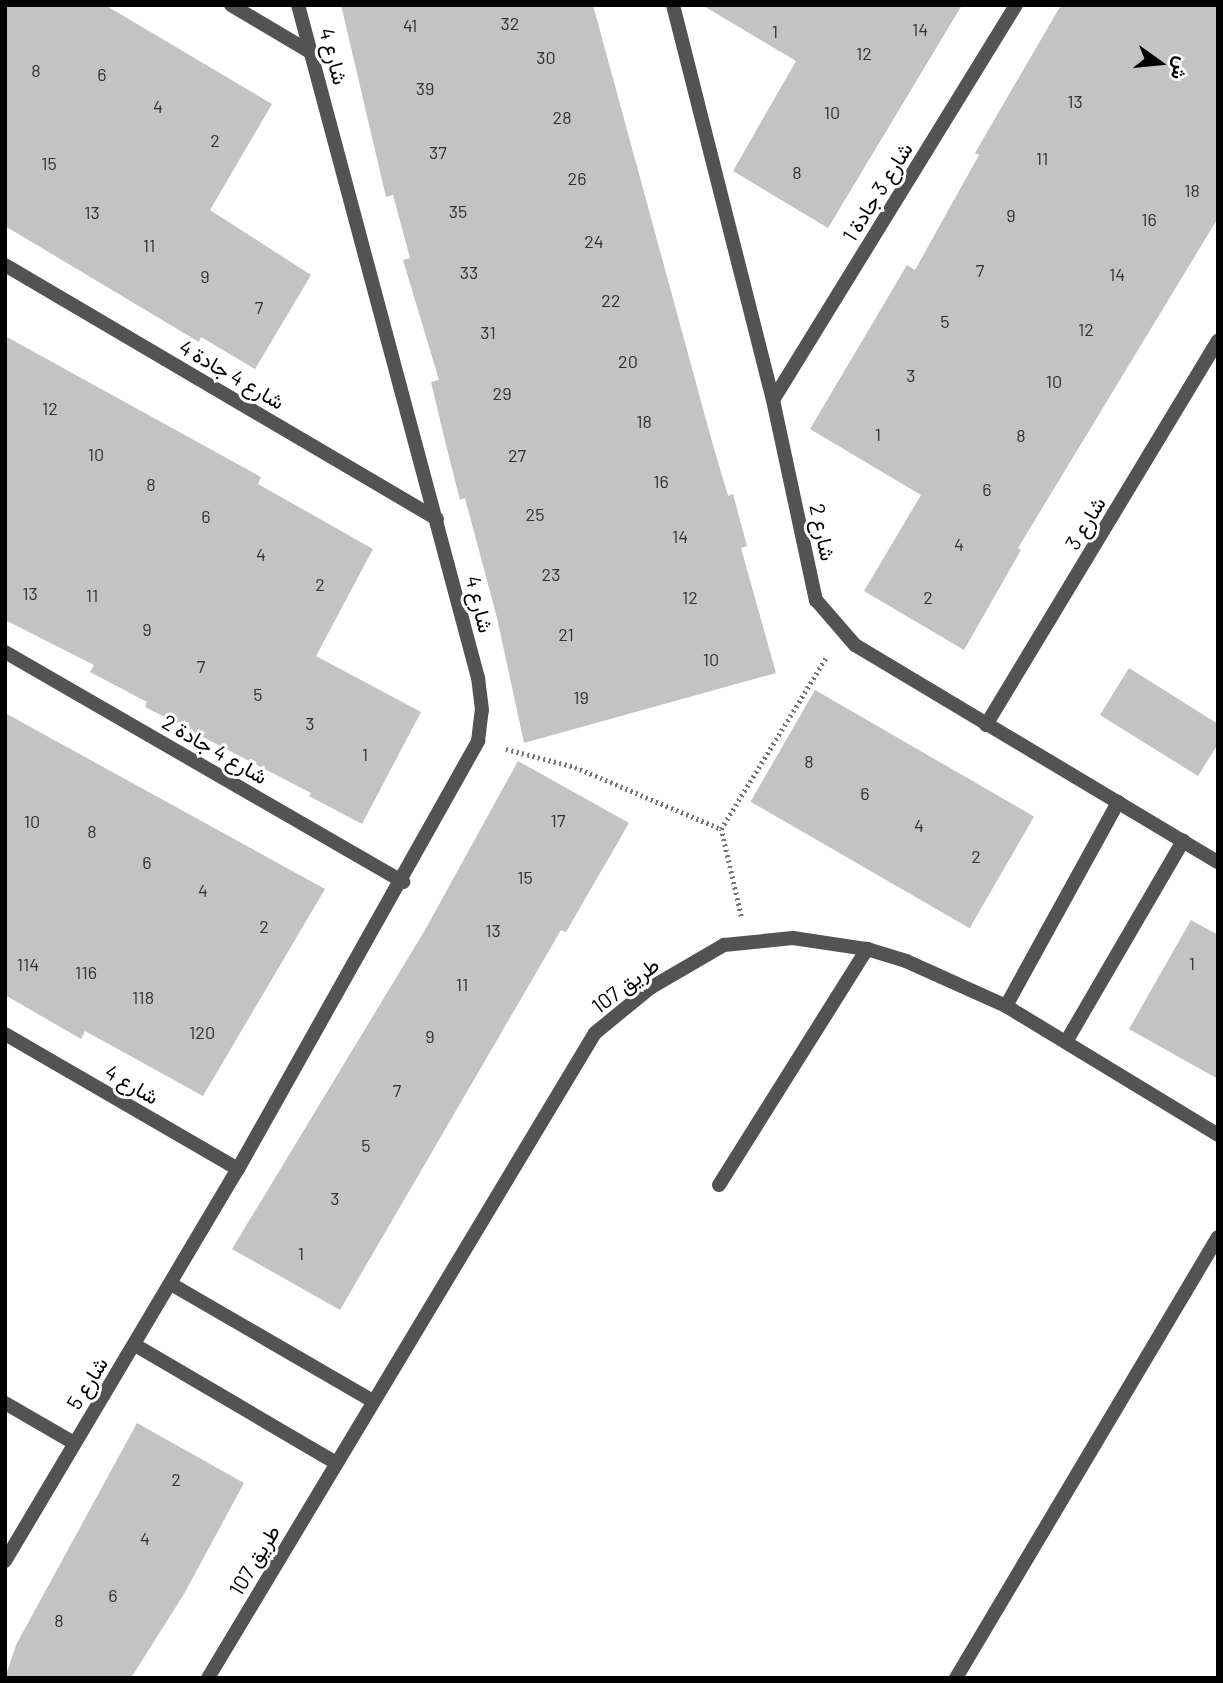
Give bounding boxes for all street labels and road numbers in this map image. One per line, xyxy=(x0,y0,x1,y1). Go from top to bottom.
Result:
street label: شارع 4 xyxy=(314,25,354,87)
street label: شارع 3 جادة 1 xyxy=(837,138,917,246)
street label: شارع 4 جادة 4 xyxy=(175,334,289,414)
street label: شارع 3 xyxy=(1059,492,1111,554)
street label: شارع 2 xyxy=(805,501,841,563)
street label: شارع 4 xyxy=(461,573,499,635)
street label: شارع 4 جادة 2 xyxy=(158,709,272,789)
street label: طريق 107 xyxy=(586,952,664,1018)
street label: شارع 4 xyxy=(101,1059,163,1109)
street label: شارع 5 xyxy=(61,1352,113,1414)
street label: طريق 107 xyxy=(223,1520,285,1600)

